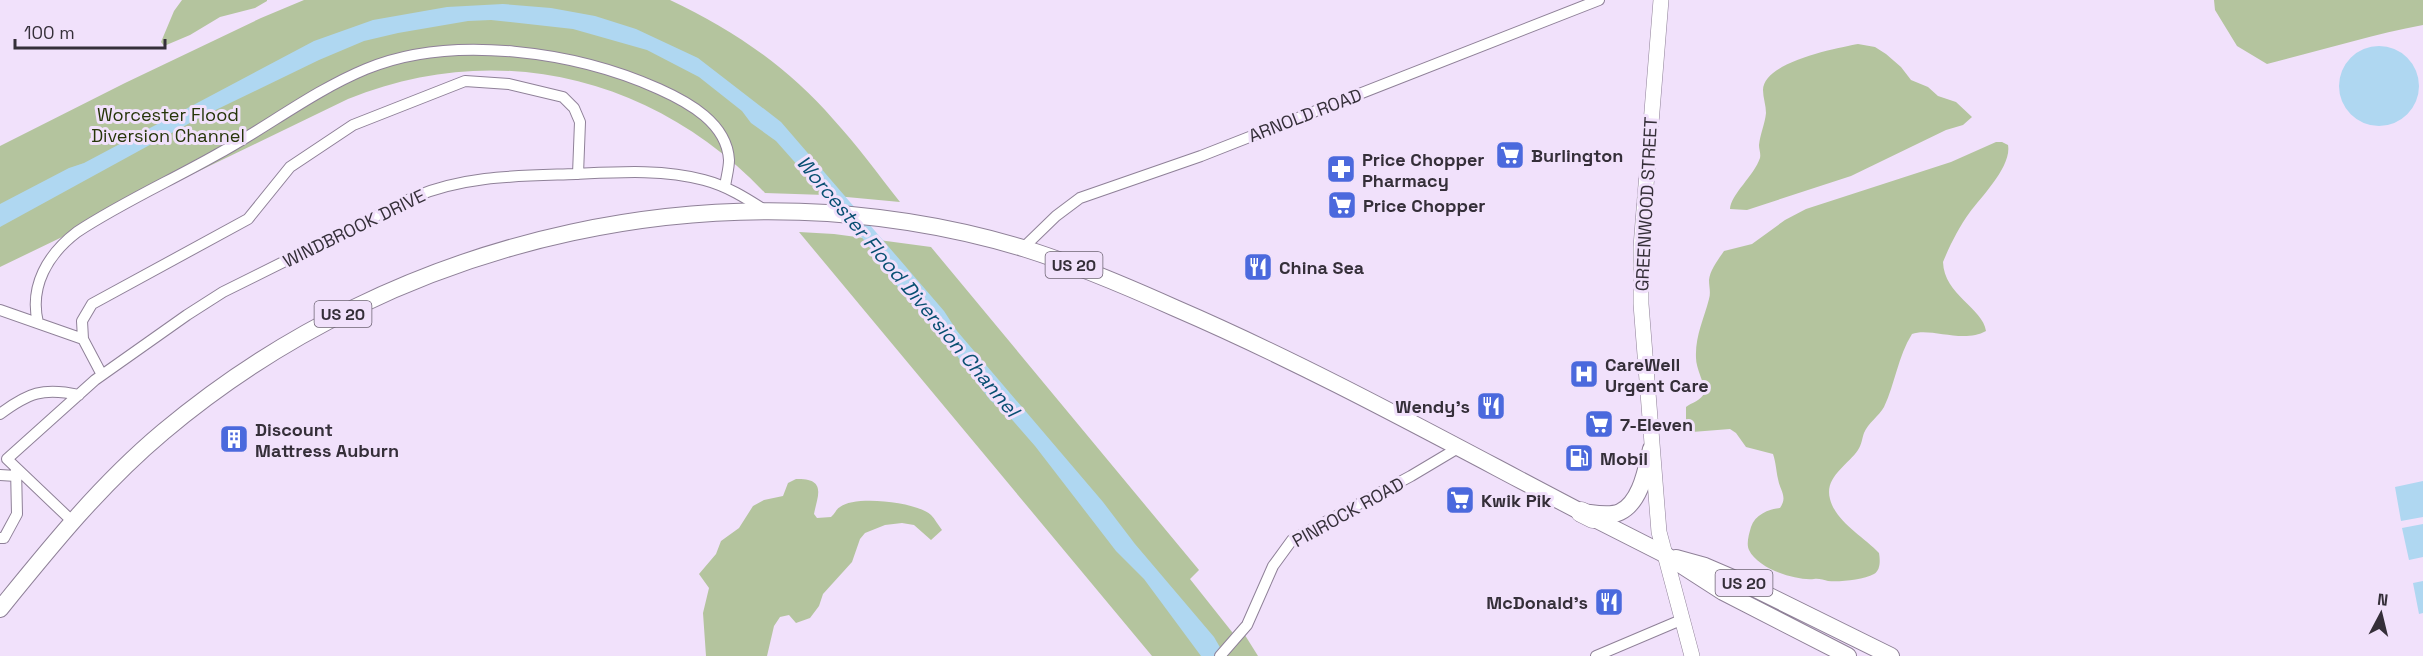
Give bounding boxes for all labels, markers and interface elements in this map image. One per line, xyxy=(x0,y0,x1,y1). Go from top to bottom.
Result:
scale bar xyxy=(15,12,165,50)
text: 100 m xyxy=(24,21,75,44)
street label: ARNOLD ROAD xyxy=(1245,83,1365,147)
park label: Worcester Flood Diversion Channel xyxy=(91,103,245,147)
street label: GREENWOOD STREET xyxy=(1630,116,1662,292)
supermarket icon: Burlington xyxy=(1494,139,1526,171)
place label: Burlington xyxy=(1531,144,1623,167)
place label: Price Chopper Pharmacy xyxy=(1362,148,1484,192)
water label: Worcester Flood Diversion Channel xyxy=(791,150,1026,424)
pharmacy icon: Price Chopper Pharmacy xyxy=(1325,153,1357,185)
street label: WINDBROOK DRIVE xyxy=(279,184,429,272)
supermarket icon: Price Chopper xyxy=(1326,189,1358,221)
place label: Price Chopper xyxy=(1363,194,1485,217)
restaurant icon: China Sea xyxy=(1242,251,1274,283)
road number: US 20 xyxy=(1046,252,1102,278)
place label: China Sea xyxy=(1279,256,1365,279)
road number: US 20 xyxy=(314,301,372,327)
place label: CareWell Urgent Care xyxy=(1605,353,1709,397)
hospital icon: CareWell Urgent Care xyxy=(1568,358,1600,390)
restaurant icon: Wendy's xyxy=(1475,390,1507,422)
place label: Wendy's xyxy=(1395,395,1470,418)
supermarket icon: 7-Eleven xyxy=(1583,408,1615,440)
place label: 7-Eleven xyxy=(1620,413,1693,436)
place label: Discount Mattress Auburn xyxy=(255,418,399,462)
building icon: Discount Mattress Auburn xyxy=(218,423,250,455)
fuel station icon: Mobil xyxy=(1563,442,1595,474)
place label: Mobil xyxy=(1600,447,1648,470)
street label: PINROCK ROAD xyxy=(1288,472,1408,552)
supermarket icon: Kwik Pik xyxy=(1444,484,1476,516)
place label: Kwik Pik xyxy=(1481,489,1552,512)
road number: US 20 xyxy=(1716,570,1772,596)
north arrow xyxy=(2351,584,2411,644)
restaurant icon: McDonald's xyxy=(1593,586,1625,618)
text: N xyxy=(2376,589,2389,611)
place label: McDonald's xyxy=(1486,591,1588,614)

